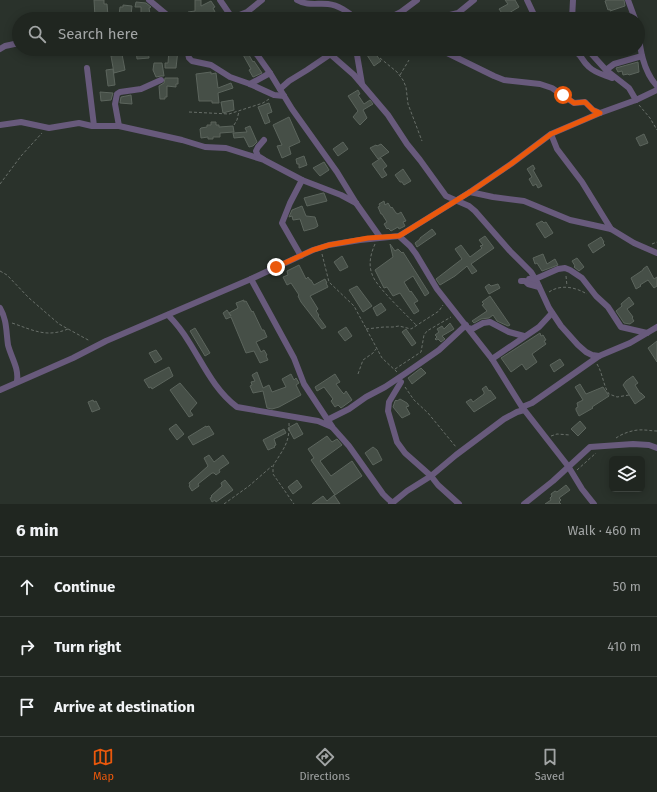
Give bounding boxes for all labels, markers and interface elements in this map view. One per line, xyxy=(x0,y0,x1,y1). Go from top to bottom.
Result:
search box xyxy=(12,12,645,56)
icon: search xyxy=(26,23,48,45)
text: Search here xyxy=(58,25,138,43)
route start xyxy=(554,86,572,104)
route end xyxy=(267,258,285,276)
map controls xyxy=(609,456,645,492)
button: layers xyxy=(609,456,645,492)
text: 6 min xyxy=(16,520,59,541)
text: Walk · 460 m xyxy=(568,523,641,538)
icon: ahead xyxy=(16,576,38,598)
text: Continue xyxy=(54,578,115,596)
text: 50 m xyxy=(613,579,641,594)
icon: right xyxy=(16,636,38,658)
text: Turn right xyxy=(54,638,121,656)
text: 410 m xyxy=(607,639,641,654)
icon: arrive xyxy=(16,696,38,718)
text: Arrive at destination xyxy=(54,698,195,716)
tab: Map xyxy=(92,746,114,783)
tab: Directions xyxy=(299,746,350,783)
tab: Saved xyxy=(535,746,565,783)

